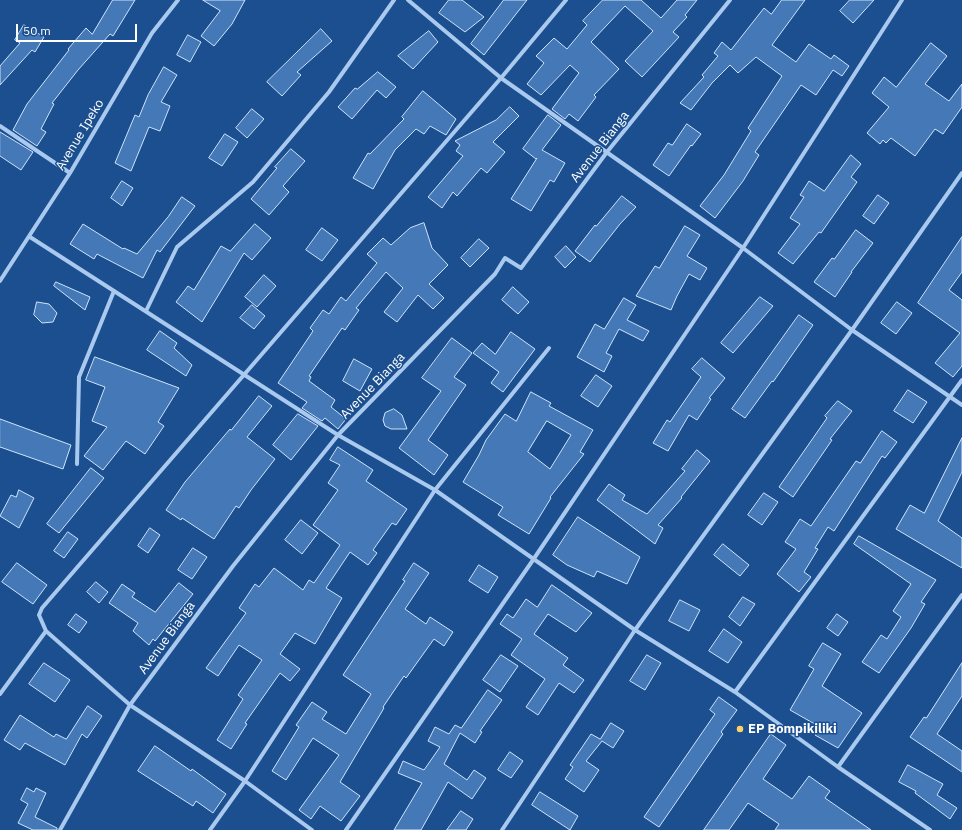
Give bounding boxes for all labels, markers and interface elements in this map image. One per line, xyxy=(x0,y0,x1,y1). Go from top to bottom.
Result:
scale bar xyxy=(18,16,139,42)
text: 50 m xyxy=(23,23,51,38)
street label: Avenue Ipeko xyxy=(53,97,107,173)
street label: Avenue Bianga xyxy=(567,108,633,186)
street label: Avenue Bianga xyxy=(337,350,409,422)
street label: Avenue Bianga xyxy=(135,599,199,677)
place label: EP Bompikiliki xyxy=(748,721,837,737)
marker: EP Bompikiliki xyxy=(735,724,745,734)

